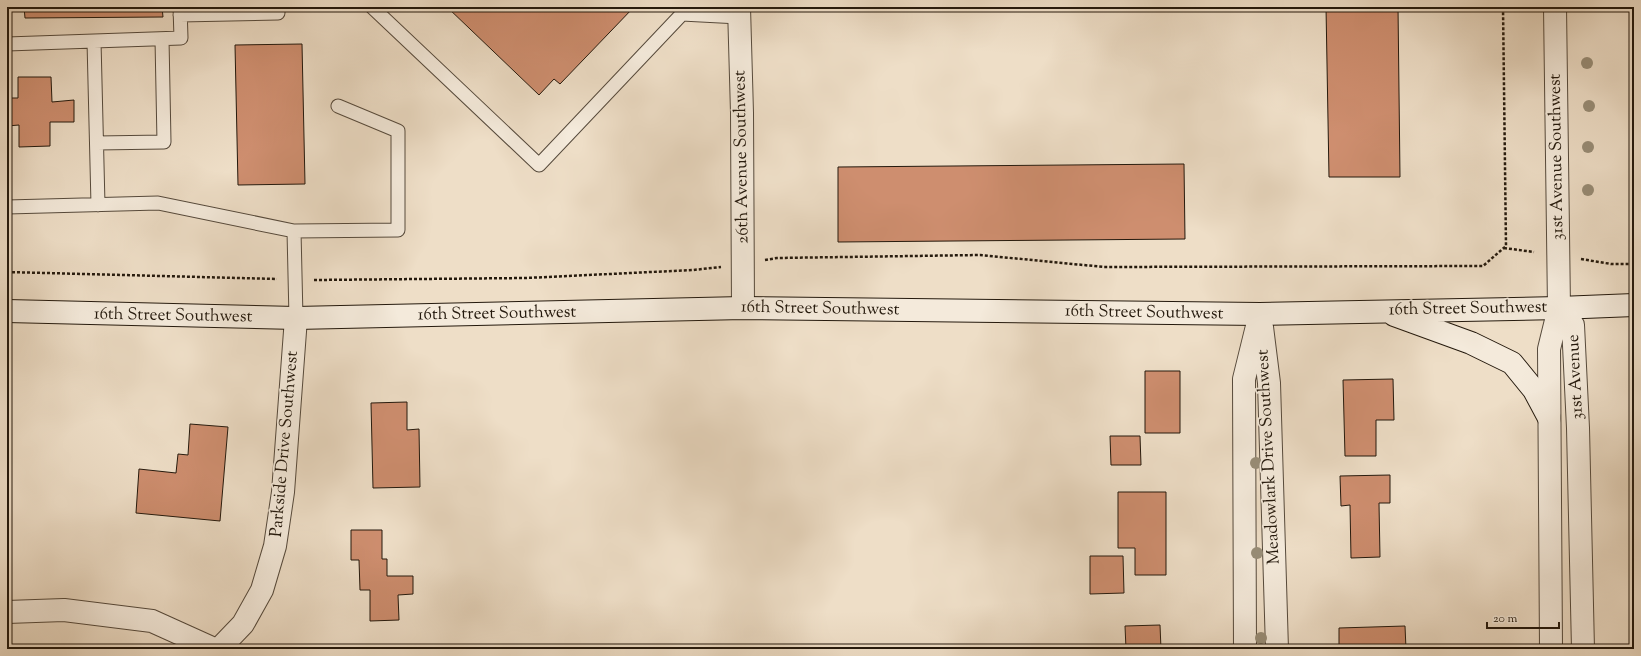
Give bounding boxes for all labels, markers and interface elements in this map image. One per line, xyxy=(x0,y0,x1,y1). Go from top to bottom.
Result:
street label: 26th Avenue Southwest xyxy=(728,70,756,244)
street label: 31st Avenue Southwest xyxy=(1544,73,1570,241)
street label: 16th Street Southwest xyxy=(741,296,900,322)
street label: 16th Street Southwest xyxy=(1389,296,1548,322)
street label: 16th Street Southwest xyxy=(1065,300,1224,326)
street label: 16th Street Southwest xyxy=(418,301,577,327)
street label: 16th Street Southwest xyxy=(94,303,253,329)
street label: 31st Avenue xyxy=(1562,334,1590,420)
street label: Meadowlark Drive Southwest xyxy=(1251,349,1287,565)
street label: Parkside Drive Southwest xyxy=(265,350,305,538)
scale bar xyxy=(1487,604,1559,630)
text: 20 m xyxy=(1493,610,1518,628)

